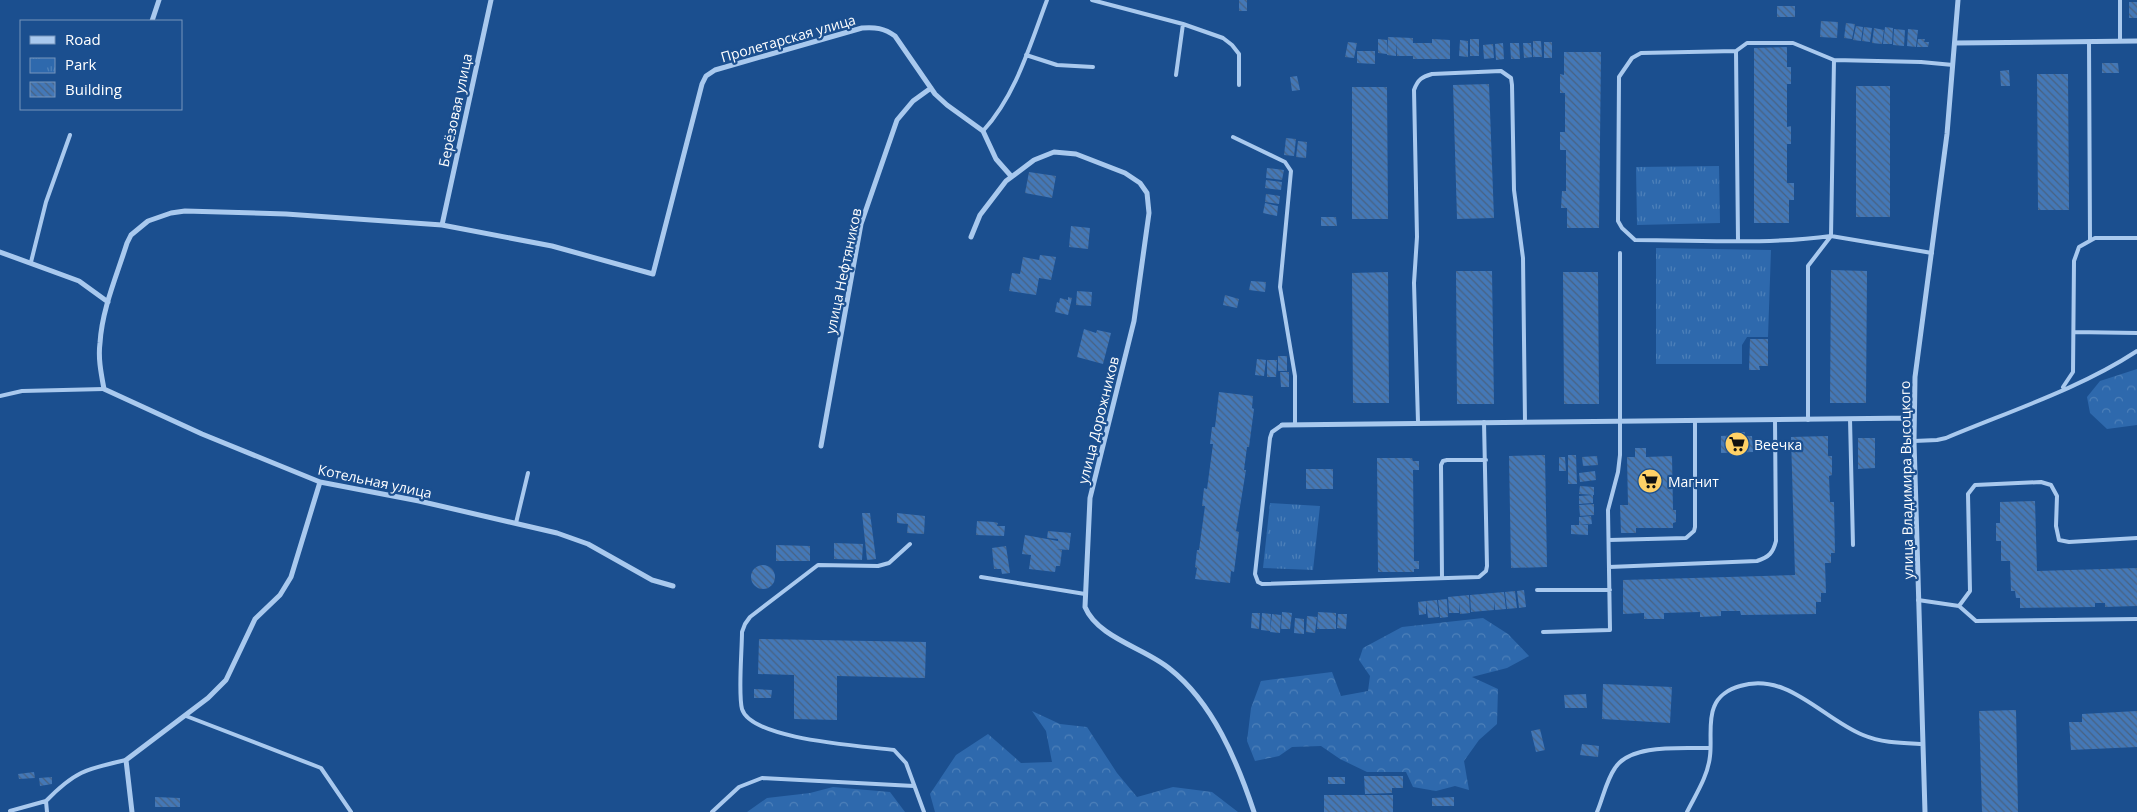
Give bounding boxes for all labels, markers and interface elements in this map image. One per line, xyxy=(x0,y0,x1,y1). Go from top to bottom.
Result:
street label: Пролетарская улица xyxy=(718,10,858,66)
legend xyxy=(20,20,182,110)
text: Road xyxy=(65,29,101,49)
street label: Берёзовая улица xyxy=(434,51,476,169)
text: Park xyxy=(65,54,96,74)
text: Building xyxy=(65,79,122,99)
street label: улица Нефтяников xyxy=(820,206,866,336)
street label: улица Дорожников xyxy=(1073,354,1123,486)
street label: улица Владимира Высоцкого xyxy=(1895,380,1917,580)
supermarket icon: Веечка xyxy=(1724,431,1750,457)
place label: Веечка xyxy=(1754,435,1802,454)
street label: Котельная улица xyxy=(316,460,434,502)
supermarket icon: Магнит xyxy=(1637,468,1663,494)
place label: Магнит xyxy=(1668,472,1719,491)

